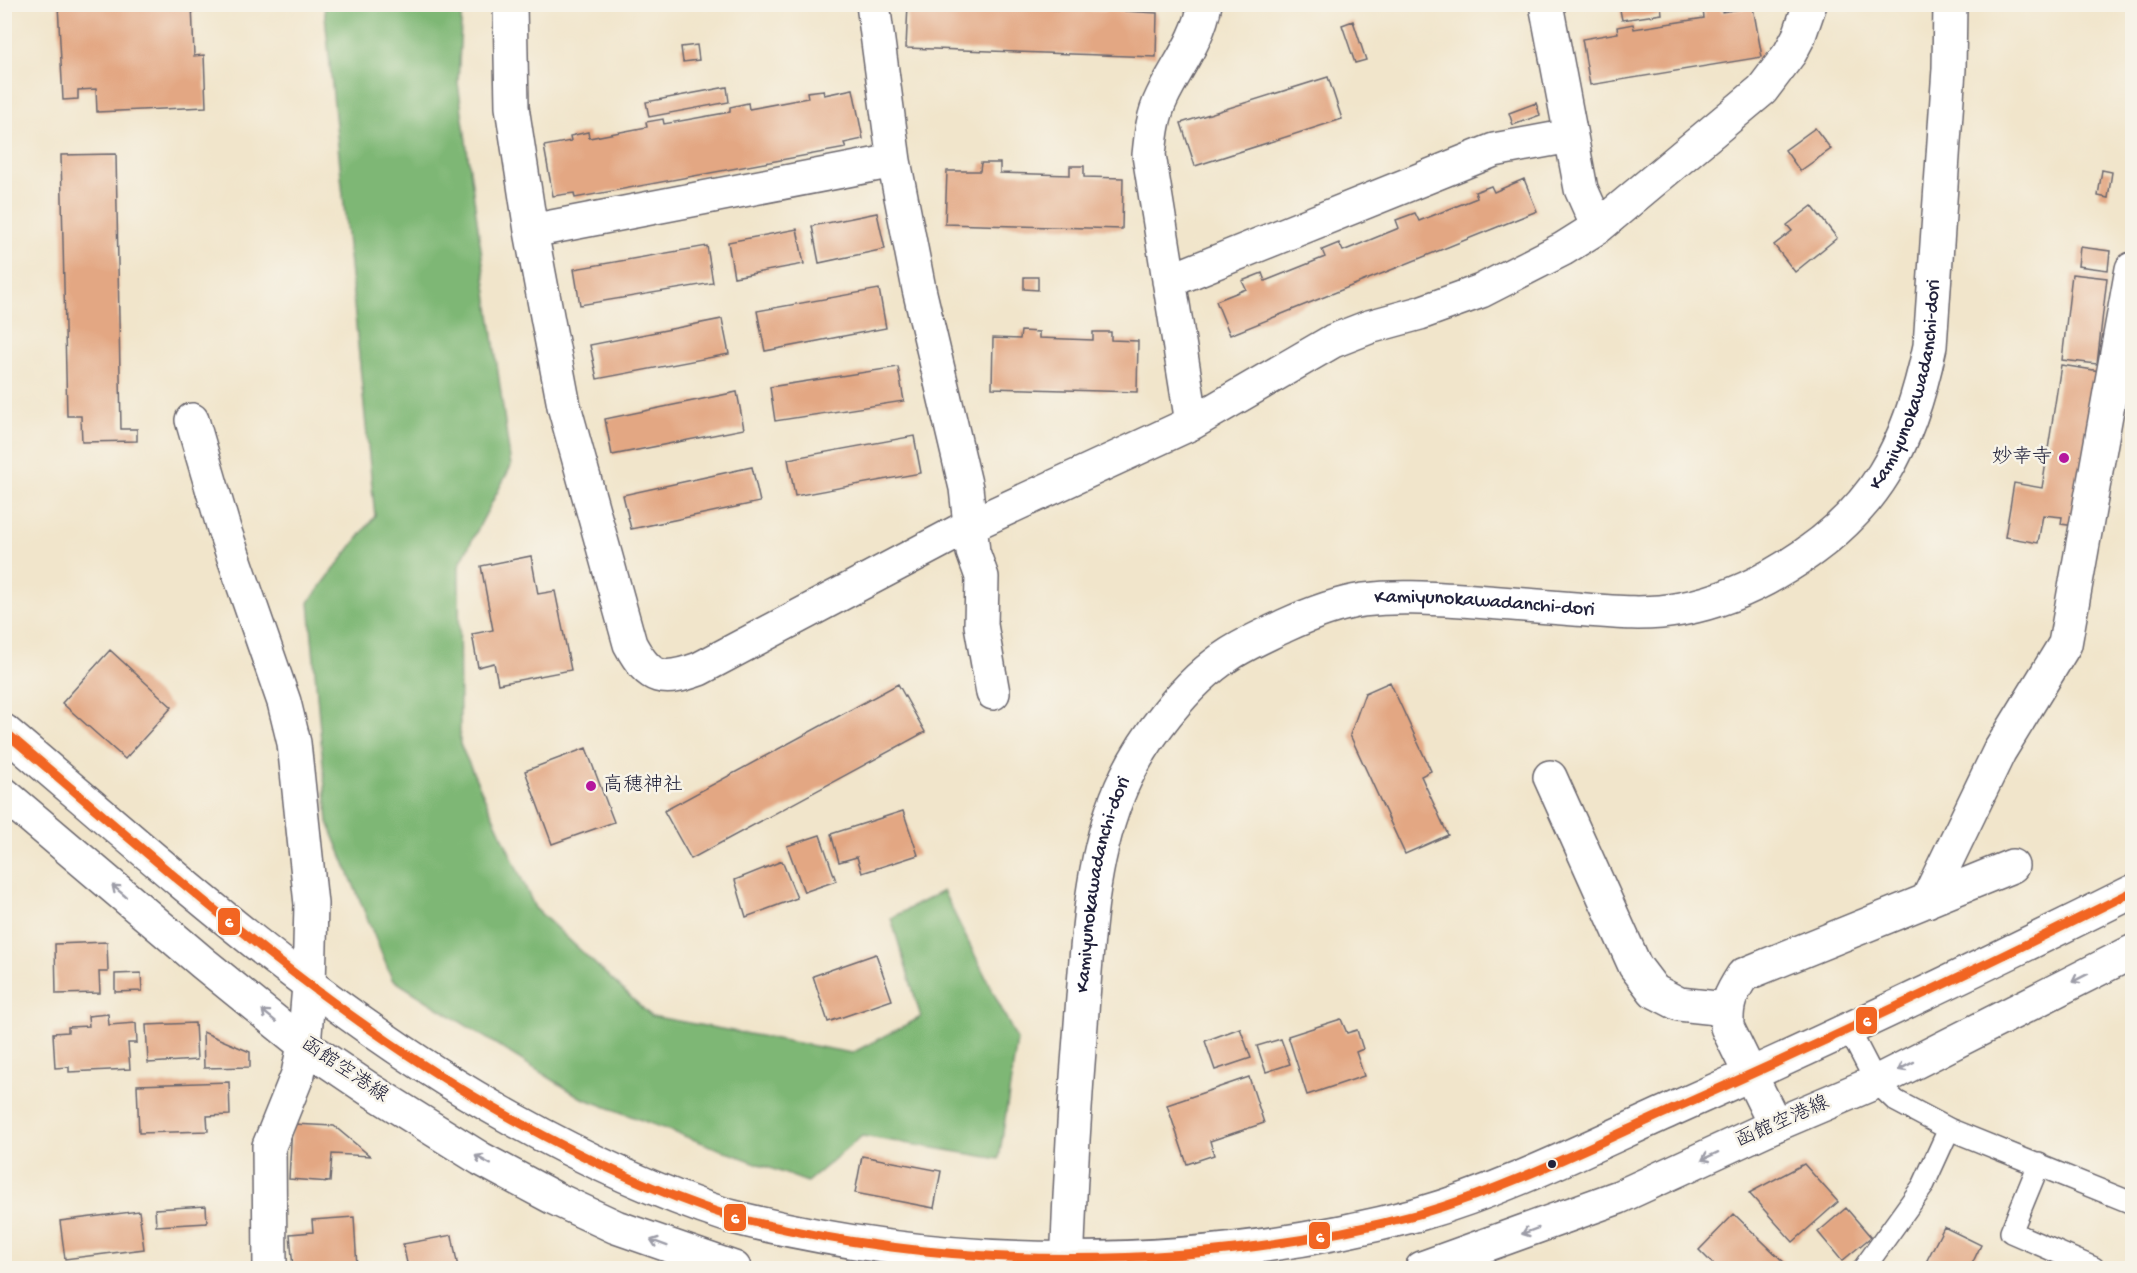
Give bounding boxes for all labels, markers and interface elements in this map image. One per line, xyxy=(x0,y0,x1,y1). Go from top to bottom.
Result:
street label: Kamiyunokawadanchi-dori xyxy=(1865,279,1946,495)
place label: 妙幸寺 xyxy=(1992,445,2052,470)
marker: 妙幸寺 xyxy=(2057,451,2071,465)
street label: Kamiyunokawadanchi-dori xyxy=(1374,586,1596,622)
place label: 高穂神社 xyxy=(603,773,683,798)
street label: Kamiyunokawadanchi-dori xyxy=(1072,773,1136,994)
marker: 高穂神社 xyxy=(584,779,598,793)
one-way arrow xyxy=(111,885,127,898)
line badge: 6 xyxy=(217,907,241,936)
text: 6 xyxy=(225,915,234,934)
one-way arrow xyxy=(2072,973,2090,985)
line badge: 6 xyxy=(1855,1006,1878,1035)
one-way arrow xyxy=(261,1010,277,1023)
text: 6 xyxy=(1863,1014,1872,1033)
street label: 函館空港線 xyxy=(296,1033,392,1108)
one-way arrow xyxy=(1898,1061,1916,1073)
street label: 函館空港線 xyxy=(1732,1091,1833,1154)
one-way arrow xyxy=(1701,1150,1719,1162)
one-way arrow xyxy=(474,1153,491,1165)
unlabelled marker xyxy=(1546,1158,1558,1170)
line badge: 6 xyxy=(723,1203,747,1232)
text: 6 xyxy=(731,1211,740,1230)
line badge: 6 xyxy=(1308,1221,1331,1250)
one-way arrow xyxy=(1521,1226,1540,1237)
text: 6 xyxy=(1316,1230,1325,1249)
one-way arrow xyxy=(650,1236,669,1247)

